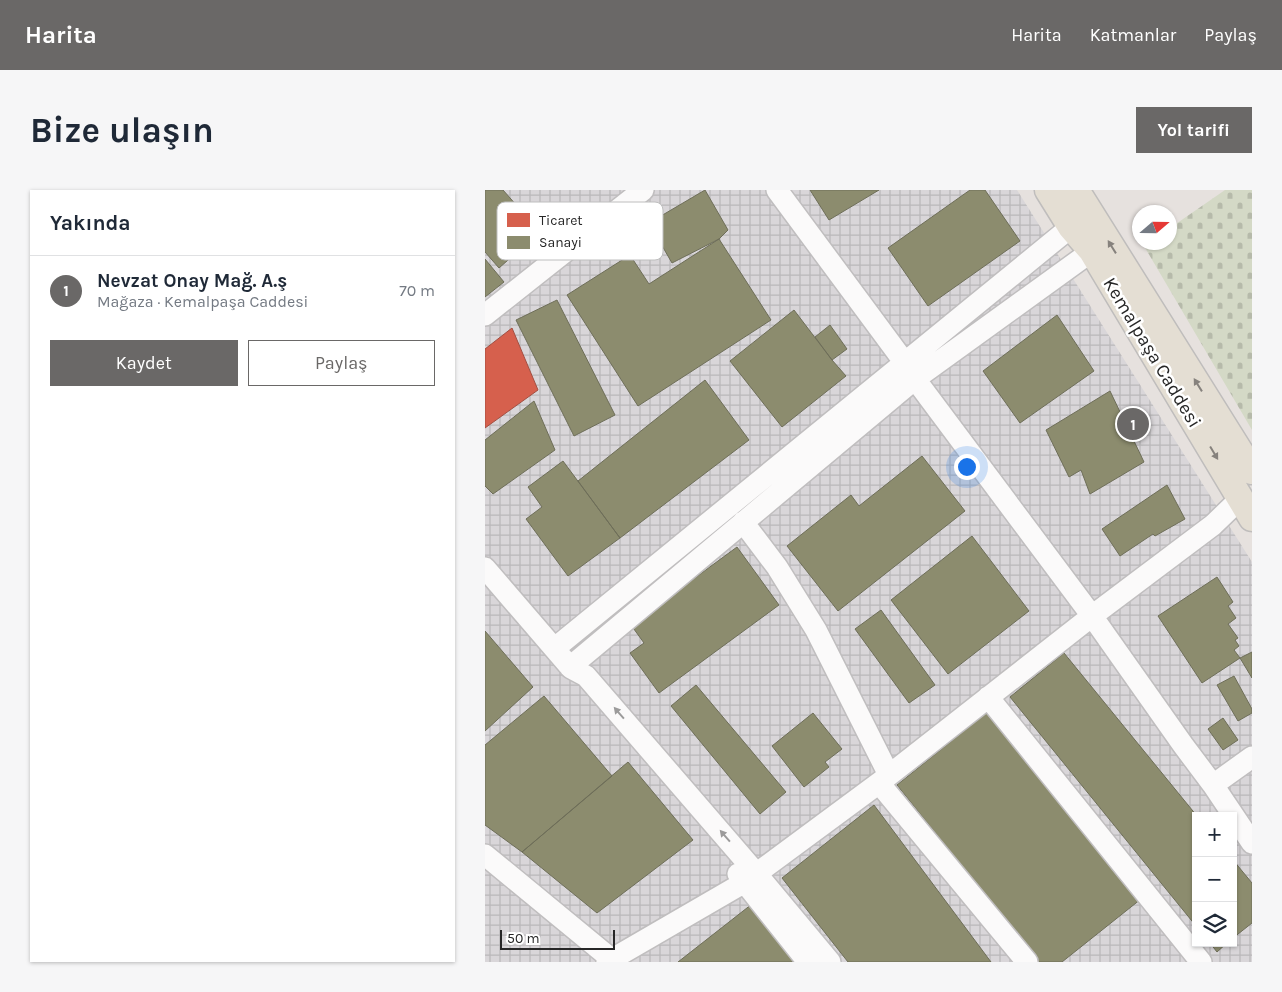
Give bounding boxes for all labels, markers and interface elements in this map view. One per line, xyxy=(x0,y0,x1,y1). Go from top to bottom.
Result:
text: Harita xyxy=(25,21,97,49)
text: Harita xyxy=(1011,24,1062,46)
text: Katmanlar xyxy=(1090,24,1176,46)
text: Paylaş xyxy=(1204,24,1257,46)
button: Yol tarifi xyxy=(1136,107,1252,153)
text: Bize ulaşın xyxy=(30,110,214,151)
legend xyxy=(497,202,663,260)
north arrow xyxy=(1132,205,1177,250)
text: Yakında xyxy=(50,211,131,235)
text: Ticaret xyxy=(539,212,583,229)
text: Sanayi xyxy=(539,234,582,251)
one-way arrow xyxy=(1107,241,1116,254)
text: Nevzat Onay Mağ. A.ş xyxy=(97,270,287,292)
street label: Kemalpaşa Caddesi xyxy=(1099,273,1206,432)
text: 1 xyxy=(63,281,69,300)
text: 70 m xyxy=(399,281,435,300)
text: Mağaza · Kemalpaşa Caddesi xyxy=(97,292,308,311)
button: Kaydet xyxy=(50,340,238,386)
button: Paylaş xyxy=(248,340,435,386)
one-way arrow xyxy=(1193,378,1203,392)
pin: 1 xyxy=(1117,405,1149,443)
one-way arrow xyxy=(1209,447,1218,460)
your location xyxy=(954,454,980,480)
one-way arrow xyxy=(613,707,624,720)
map controls xyxy=(1192,812,1237,947)
button: + xyxy=(1192,812,1237,857)
one-way arrow xyxy=(719,830,730,843)
button: − xyxy=(1192,857,1237,902)
button: layers xyxy=(1192,902,1237,947)
scale bar xyxy=(500,927,615,950)
text: 50 m xyxy=(507,930,540,947)

